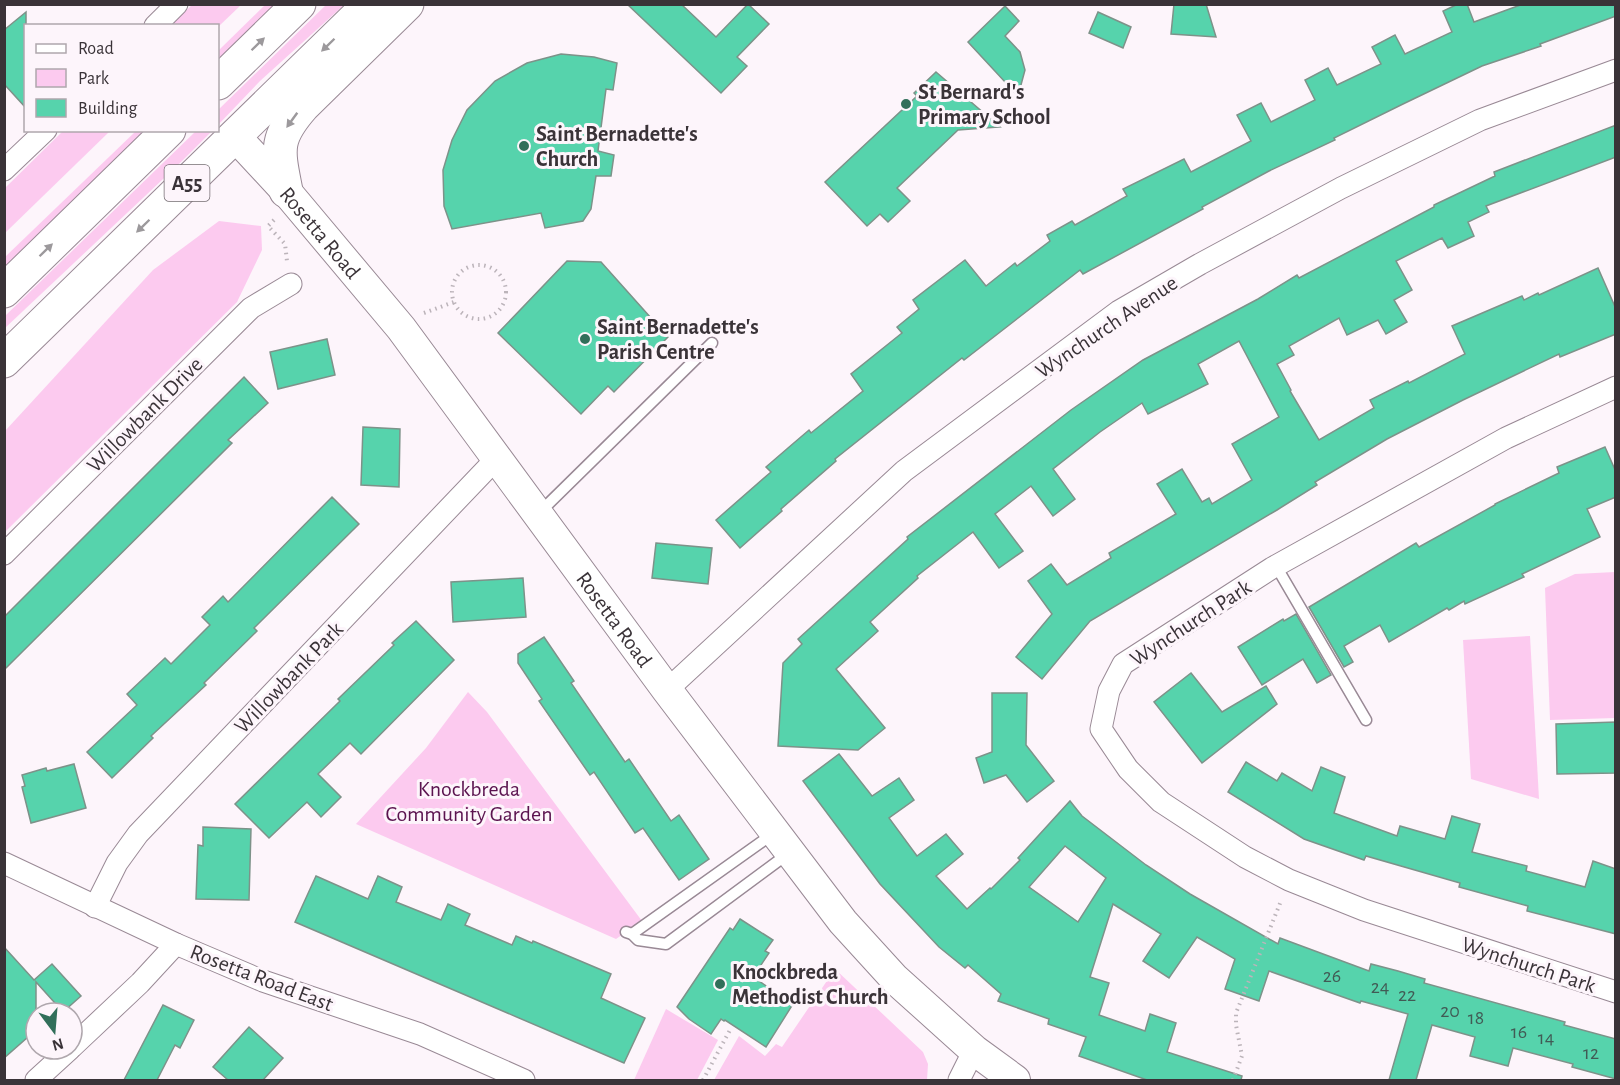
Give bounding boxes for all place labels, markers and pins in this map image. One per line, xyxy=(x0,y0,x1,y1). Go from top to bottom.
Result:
place label: St Bernard's Primary School xyxy=(918,81,1051,129)
marker: St Bernard's Primary School xyxy=(899,97,913,111)
place label: Saint Bernadette's Church xyxy=(536,123,698,170)
marker: Saint Bernadette's Church xyxy=(517,139,531,153)
place label: Saint Bernadette's Parish Centre xyxy=(597,316,759,363)
marker: Saint Bernadette's Parish Centre xyxy=(578,332,592,346)
place label: Knockbreda Methodist Church xyxy=(732,961,888,1008)
marker: Knockbreda Methodist Church xyxy=(713,977,727,991)

